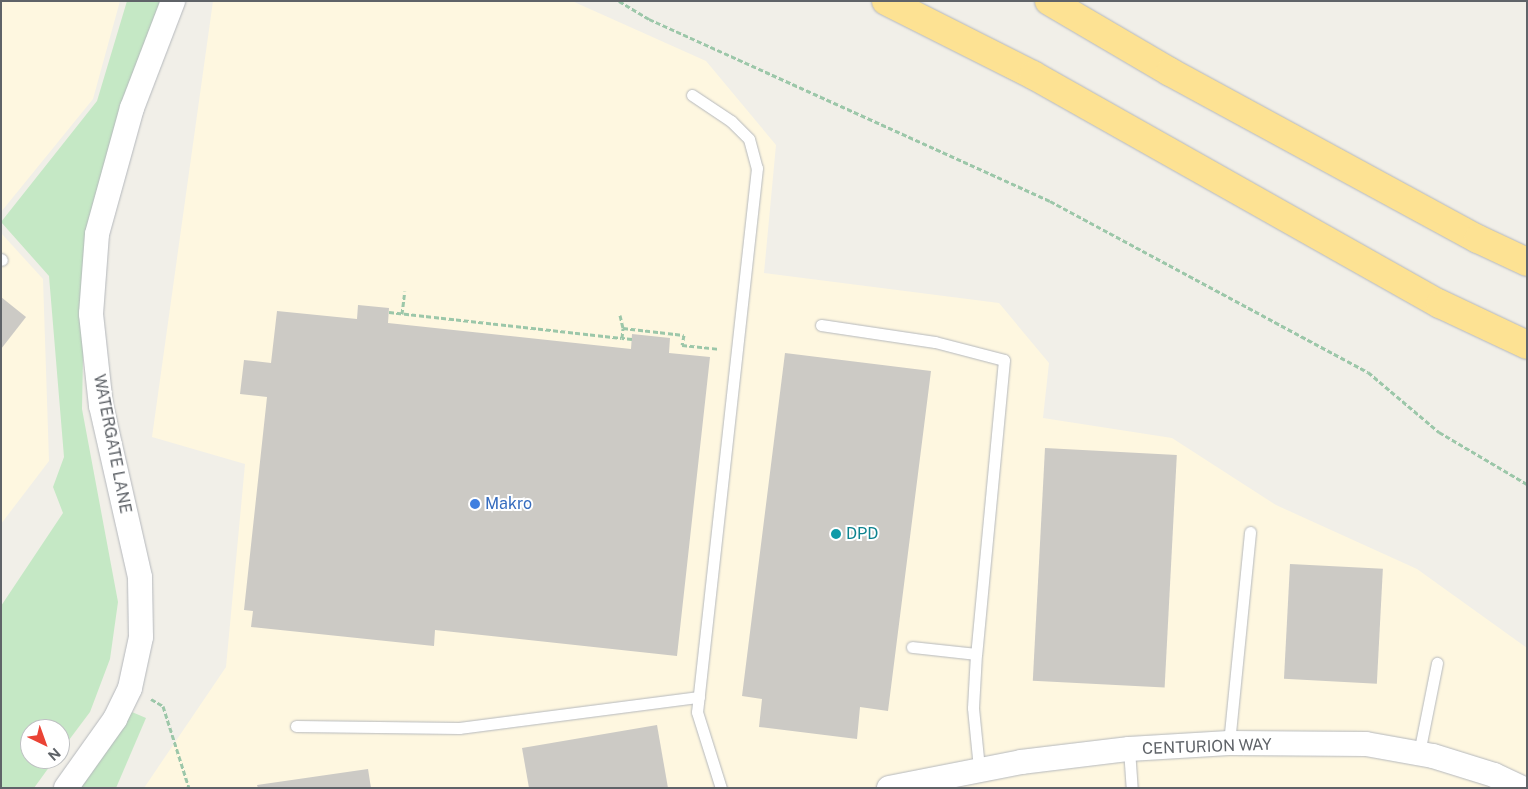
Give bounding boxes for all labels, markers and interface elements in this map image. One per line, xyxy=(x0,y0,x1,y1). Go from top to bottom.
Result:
street label: WATERGATE LANE xyxy=(89,373,135,515)
place label: Makro xyxy=(485,494,532,514)
marker: Makro xyxy=(469,498,481,510)
place label: DPD xyxy=(846,524,878,544)
marker: DPD xyxy=(830,528,842,540)
north arrow xyxy=(20,719,70,769)
street label: CENTURION WAY xyxy=(1142,735,1272,759)
text: N xyxy=(45,745,64,764)

